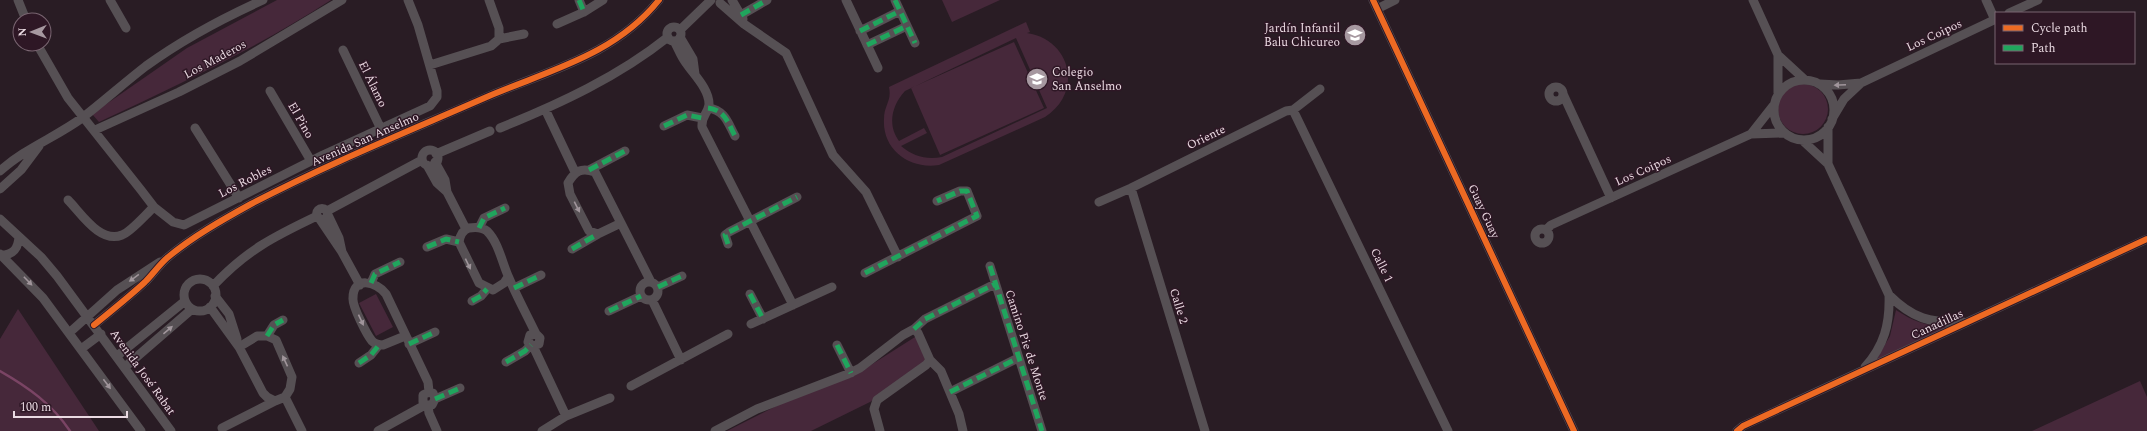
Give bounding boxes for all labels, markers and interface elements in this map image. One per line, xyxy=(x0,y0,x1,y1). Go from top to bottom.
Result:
north arrow xyxy=(12,12,52,52)
legend xyxy=(1995,12,2135,64)
street label: Los Coipos xyxy=(1903,14,1965,57)
place label: Jardín Infantil Balu Chicureo xyxy=(1264,19,1340,52)
text: Cycle path xyxy=(2031,19,2088,38)
school or university icon: Jardín Infantil Balu Chicureo xyxy=(1342,22,1368,48)
text: N xyxy=(14,28,31,37)
street label: Los Maderos xyxy=(180,35,250,84)
text: Path xyxy=(2031,39,2056,58)
street label: El Álamo xyxy=(353,58,392,111)
place label: Colegio San Anselmo xyxy=(1052,63,1122,96)
school or university icon: Colegio San Anselmo xyxy=(1024,66,1050,92)
one-way arrow xyxy=(1833,82,1846,88)
street label: El Pino xyxy=(283,99,319,142)
street label: Avenida San Anselmo xyxy=(308,107,422,172)
street label: Oriente xyxy=(1184,120,1229,155)
street label: Los Coipos xyxy=(1612,150,1674,191)
street label: Los Robles xyxy=(215,160,275,203)
street label: Guay Guay xyxy=(1463,181,1505,243)
one-way arrow xyxy=(573,201,580,213)
street label: Calle 1 xyxy=(1365,245,1398,286)
one-way arrow xyxy=(465,258,472,269)
one-way arrow xyxy=(128,274,139,282)
one-way arrow xyxy=(23,276,33,286)
street label: Calle 2 xyxy=(1164,286,1193,326)
street label: Camino Pie de Monte xyxy=(1000,287,1054,403)
street label: Canadillas xyxy=(1908,304,1967,345)
one-way arrow xyxy=(358,314,364,326)
street label: Avenida José Rabat xyxy=(105,325,180,419)
one-way arrow xyxy=(162,325,173,334)
one-way arrow xyxy=(282,355,288,367)
one-way arrow xyxy=(103,379,111,389)
scale bar xyxy=(14,393,127,419)
text: 100 m xyxy=(20,398,51,417)

